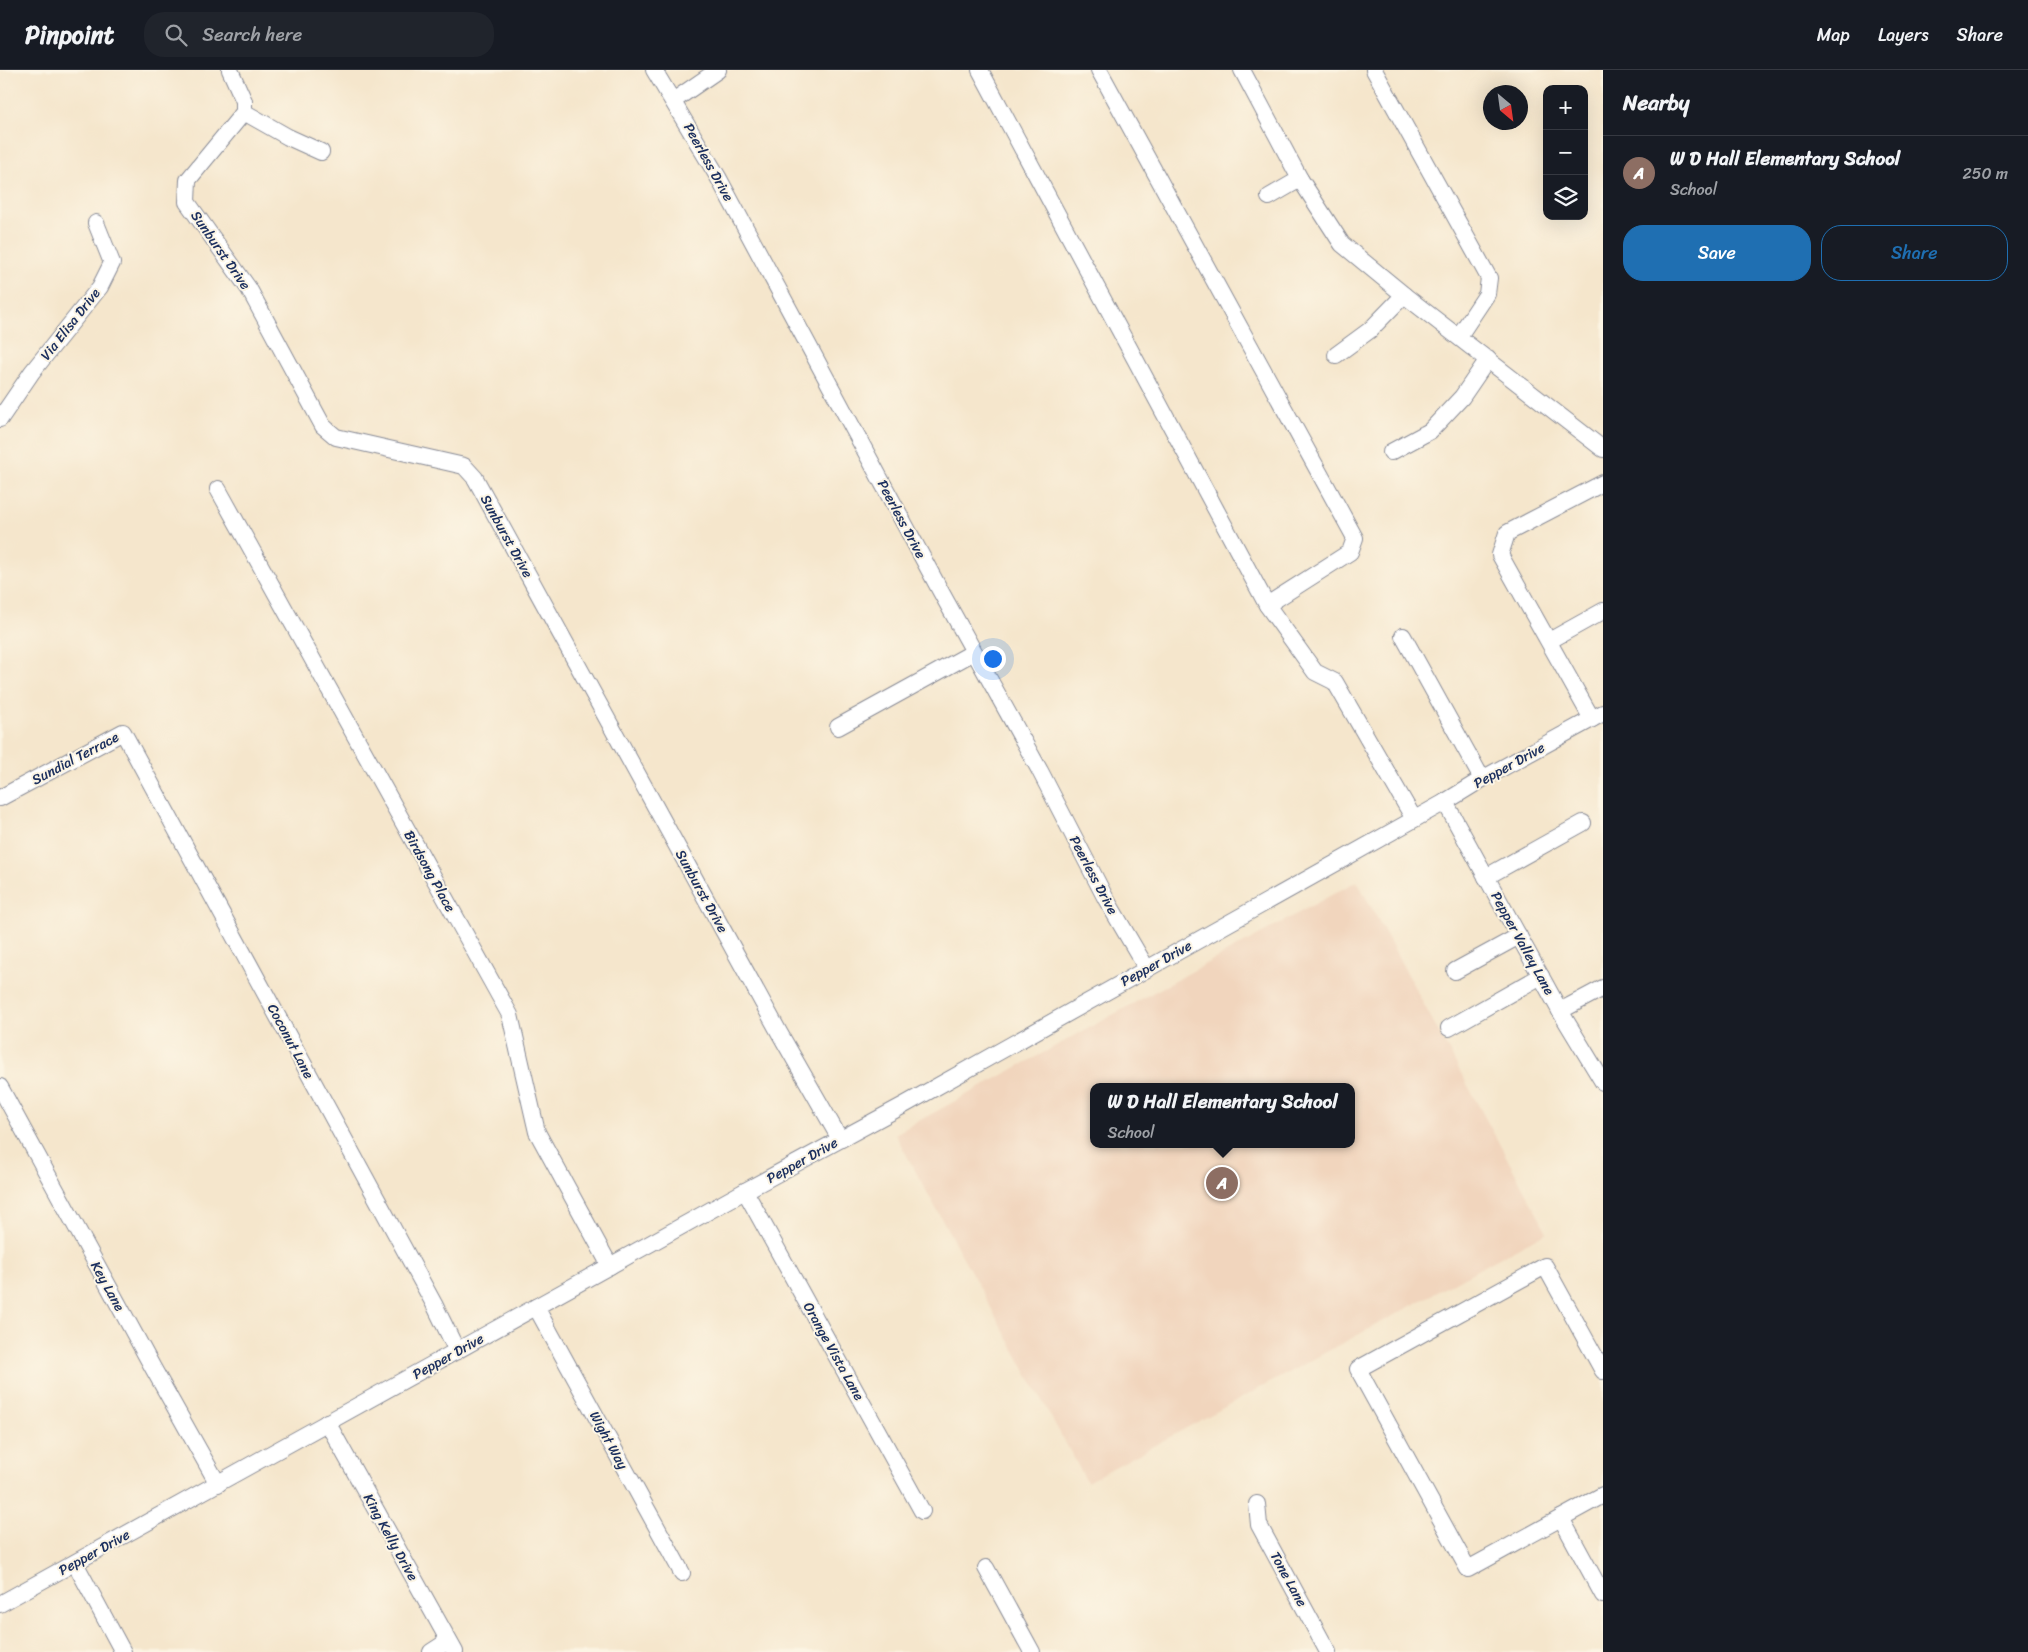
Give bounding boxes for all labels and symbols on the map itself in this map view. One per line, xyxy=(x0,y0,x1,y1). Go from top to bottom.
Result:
north arrow xyxy=(1483,85,1528,130)
street label: Peerless Drive xyxy=(677,118,741,206)
street label: Sunburst Drive xyxy=(184,205,257,295)
street label: Via Elisa Drive xyxy=(34,282,107,366)
street label: Peerless Drive xyxy=(870,475,933,563)
street label: Sunburst Drive xyxy=(473,490,540,583)
your location xyxy=(980,646,1006,672)
street label: Sundial Terrace xyxy=(27,725,124,792)
street label: Pepper Drive xyxy=(1469,735,1550,795)
street label: Birdsong Place xyxy=(397,826,462,917)
street label: Peerless Drive xyxy=(1062,831,1125,919)
street label: Sunburst Drive xyxy=(668,845,735,938)
street label: Pepper Valley Lane xyxy=(1484,887,1562,1000)
street label: Pepper Drive xyxy=(1116,933,1197,993)
street label: Coconut Lane xyxy=(260,999,321,1084)
street label: Pepper Drive xyxy=(762,1130,843,1190)
pin: A xyxy=(1206,1164,1238,1202)
street label: Key Lane xyxy=(83,1256,132,1316)
street label: Orange Vista Lane xyxy=(796,1297,871,1405)
street label: Pepper Drive xyxy=(408,1326,489,1386)
street label: Wight Way xyxy=(582,1406,635,1475)
street label: King Kelly Drive xyxy=(356,1489,425,1586)
street label: Pepper Drive xyxy=(54,1522,135,1582)
street label: Tone Lane xyxy=(1263,1547,1314,1612)

